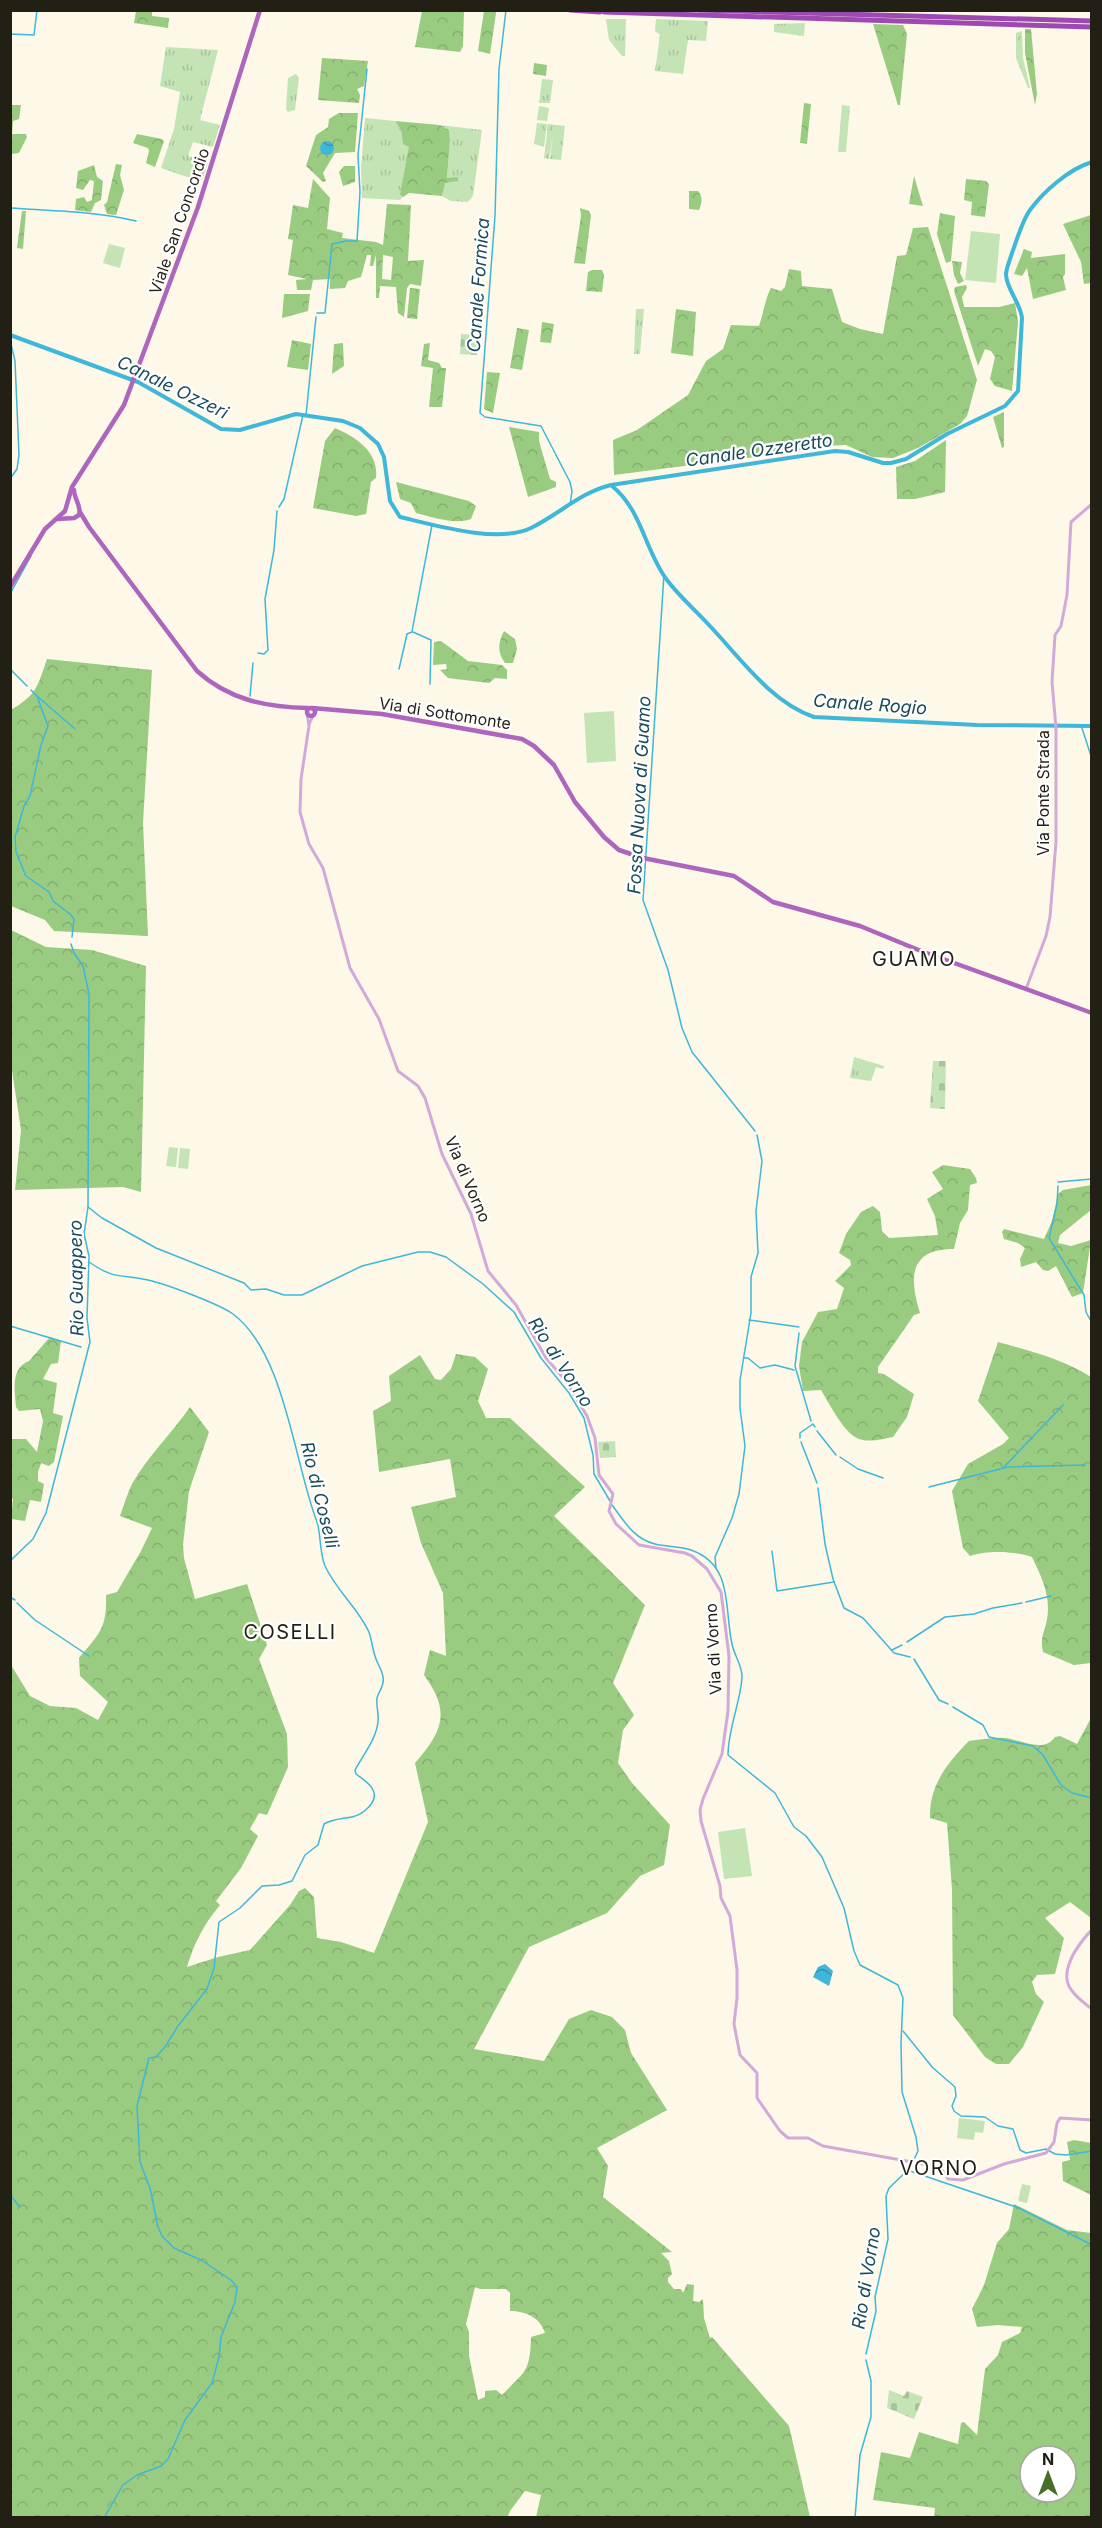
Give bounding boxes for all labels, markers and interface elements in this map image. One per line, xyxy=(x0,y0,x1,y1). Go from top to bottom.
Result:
street label: Viale San Concordio xyxy=(145,145,213,297)
water label: Canale Formica xyxy=(463,217,493,353)
water label: Canale Ozzeri xyxy=(114,351,232,423)
water label: Canale Ozzeretto xyxy=(684,429,834,471)
water label: Canale Rogio xyxy=(812,690,928,718)
street label: Via di Sottomonte xyxy=(378,693,512,733)
water label: Fossa Nuova di Guamo xyxy=(623,695,655,895)
street label: Via Ponte Strada xyxy=(1033,730,1053,856)
district label: GUAMO xyxy=(872,947,956,971)
street label: Via di Vorno xyxy=(441,1133,495,1225)
water label: Rio Guappero xyxy=(64,1219,88,1337)
water label: Rio di Vorno xyxy=(524,1313,598,1411)
water label: Rio di Coselli xyxy=(297,1439,344,1551)
street label: Via di Vorno xyxy=(701,1603,725,1695)
district label: COSELLI xyxy=(243,1620,337,1644)
district label: VORNO xyxy=(899,2156,979,2180)
water label: Rio di Vorno xyxy=(848,2225,884,2331)
north arrow xyxy=(1018,2444,1078,2504)
text: N xyxy=(1042,2449,1054,2469)

